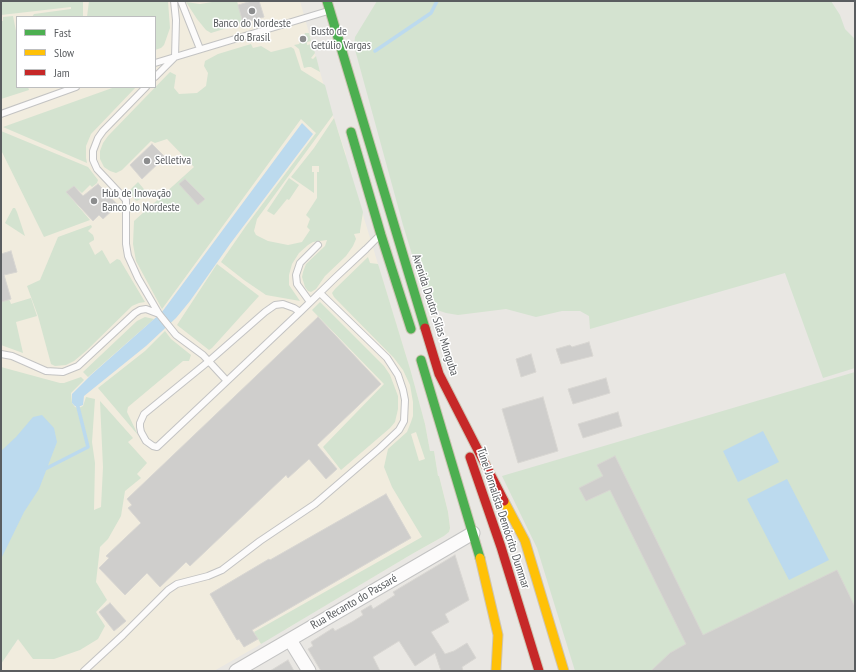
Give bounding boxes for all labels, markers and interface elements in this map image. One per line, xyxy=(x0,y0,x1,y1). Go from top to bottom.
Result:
marker: Banco do Nordeste do Brasil xyxy=(247,6,257,16)
legend xyxy=(16,16,156,88)
place label: Banco do Nordeste do Brasil xyxy=(213,17,291,45)
text: Fast xyxy=(54,25,71,40)
place label: Busto de Getúlio Vargas xyxy=(311,25,371,53)
marker: Busto de Getúlio Vargas xyxy=(298,34,308,44)
text: Slow xyxy=(54,45,74,60)
text: Jam xyxy=(54,65,70,80)
place label: Selletiva xyxy=(155,154,191,168)
marker: Selletiva xyxy=(142,156,152,166)
place label: Hub de Inovação Banco do Nordeste xyxy=(102,187,180,215)
marker: Hub de Inovação Banco do Nordeste xyxy=(89,196,99,206)
street label: Avenida Doutor Silas Munguba xyxy=(409,253,461,377)
street label: Túnel Jornalista Demócrito Dummar xyxy=(473,446,533,590)
street label: Rua Recanto do Passaré xyxy=(308,571,400,633)

